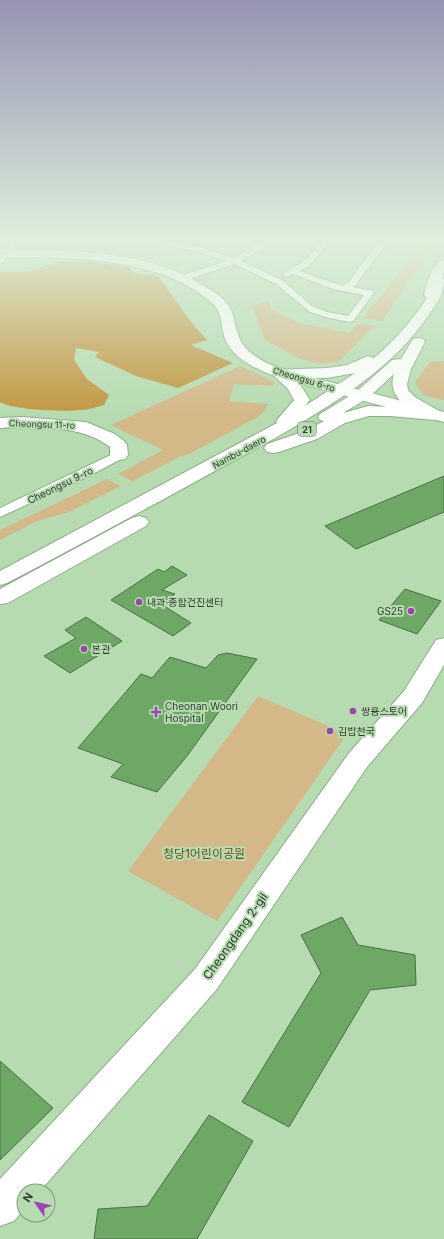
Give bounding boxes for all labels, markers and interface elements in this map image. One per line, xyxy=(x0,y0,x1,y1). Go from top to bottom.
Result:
street label: Cheongsu 6-ro xyxy=(272,364,336,394)
street label: Cheongsu 11-ro xyxy=(9,417,75,431)
road number: 21 xyxy=(298,422,316,436)
street label: Nambu-daero xyxy=(210,433,268,471)
street label: Cheongsu 9-ro xyxy=(25,464,95,506)
place label: 내과·종합건진센터 xyxy=(147,596,223,608)
marker: 내과·종합건진센터 xyxy=(134,597,144,607)
place label: GS25 xyxy=(377,605,403,617)
marker: GS25 xyxy=(406,606,416,616)
place label: 본관 xyxy=(92,643,111,655)
marker: 본관 xyxy=(79,644,89,654)
place label: Cheonan Woori Hospital xyxy=(165,700,238,724)
place label: 쌍용스토어 xyxy=(361,705,407,717)
marker: Cheonan Woori Hospital xyxy=(150,706,162,718)
marker: 쌍용스토어 xyxy=(348,706,358,716)
place label: 김밥천국 xyxy=(338,725,375,737)
marker: 김밥천국 xyxy=(325,726,335,736)
park label: 청당1어린이공원 xyxy=(163,846,245,861)
street label: Cheongdang 2-gil xyxy=(199,890,271,982)
north arrow xyxy=(16,1183,56,1223)
text: N xyxy=(20,1190,36,1205)

